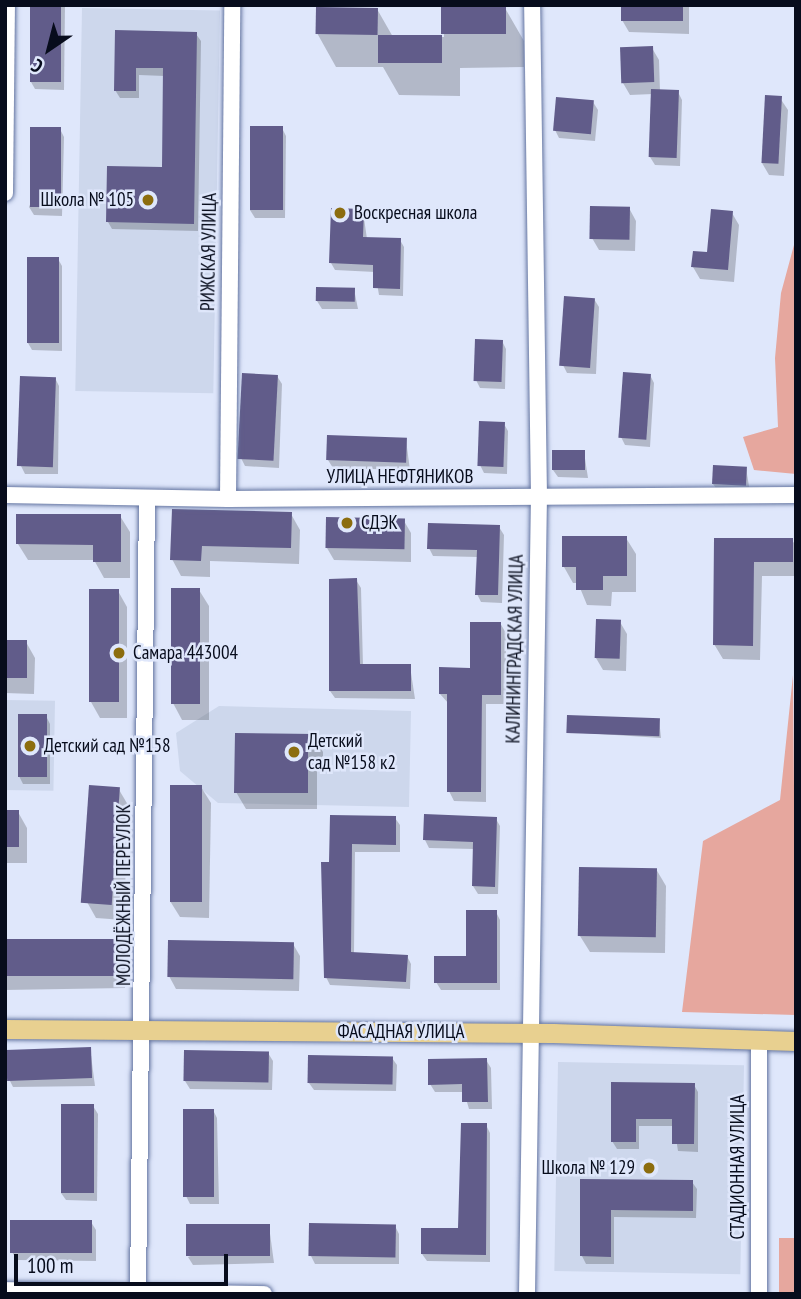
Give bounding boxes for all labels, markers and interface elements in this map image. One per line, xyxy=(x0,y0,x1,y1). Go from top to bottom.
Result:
north arrow xyxy=(14,14,84,84)
text: С xyxy=(27,54,47,79)
place label: Школа № 105 xyxy=(41,189,134,211)
marker: Школа № 105 xyxy=(140,192,156,208)
street label: РИЖСКАЯ УЛИЦА xyxy=(197,193,221,311)
place label: Воскресная школа xyxy=(354,202,477,224)
marker: Воскресная школа xyxy=(332,205,348,221)
street label: УЛИЦА НЕФТЯНИКОВ xyxy=(326,466,474,488)
place label: СДЭК xyxy=(361,512,398,534)
marker: СДЭК xyxy=(339,515,355,531)
street label: КАЛИНИНГРАДСКАЯ УЛИЦА xyxy=(502,554,528,744)
place label: Самара 443004 xyxy=(133,642,238,664)
marker: Самара 443004 xyxy=(111,645,127,661)
place label: Детский сад №158 к2 xyxy=(308,730,396,774)
place label: Детский сад №158 xyxy=(44,735,171,757)
marker: Детский сад №158 xyxy=(22,738,38,754)
marker: Детский сад №158 к2 xyxy=(286,744,302,760)
street label: МОЛОДЁЖНЫЙ ПЕРЕУЛОК xyxy=(113,804,135,986)
street label: ФАСАДНАЯ УЛИЦА xyxy=(337,1021,465,1043)
street label: СТАДИОННАЯ УЛИЦА xyxy=(727,1094,749,1240)
place label: Школа № 129 xyxy=(542,1157,635,1179)
marker: Школа № 129 xyxy=(641,1160,657,1176)
scale bar xyxy=(18,1240,231,1284)
text: 100 m xyxy=(27,1252,73,1279)

